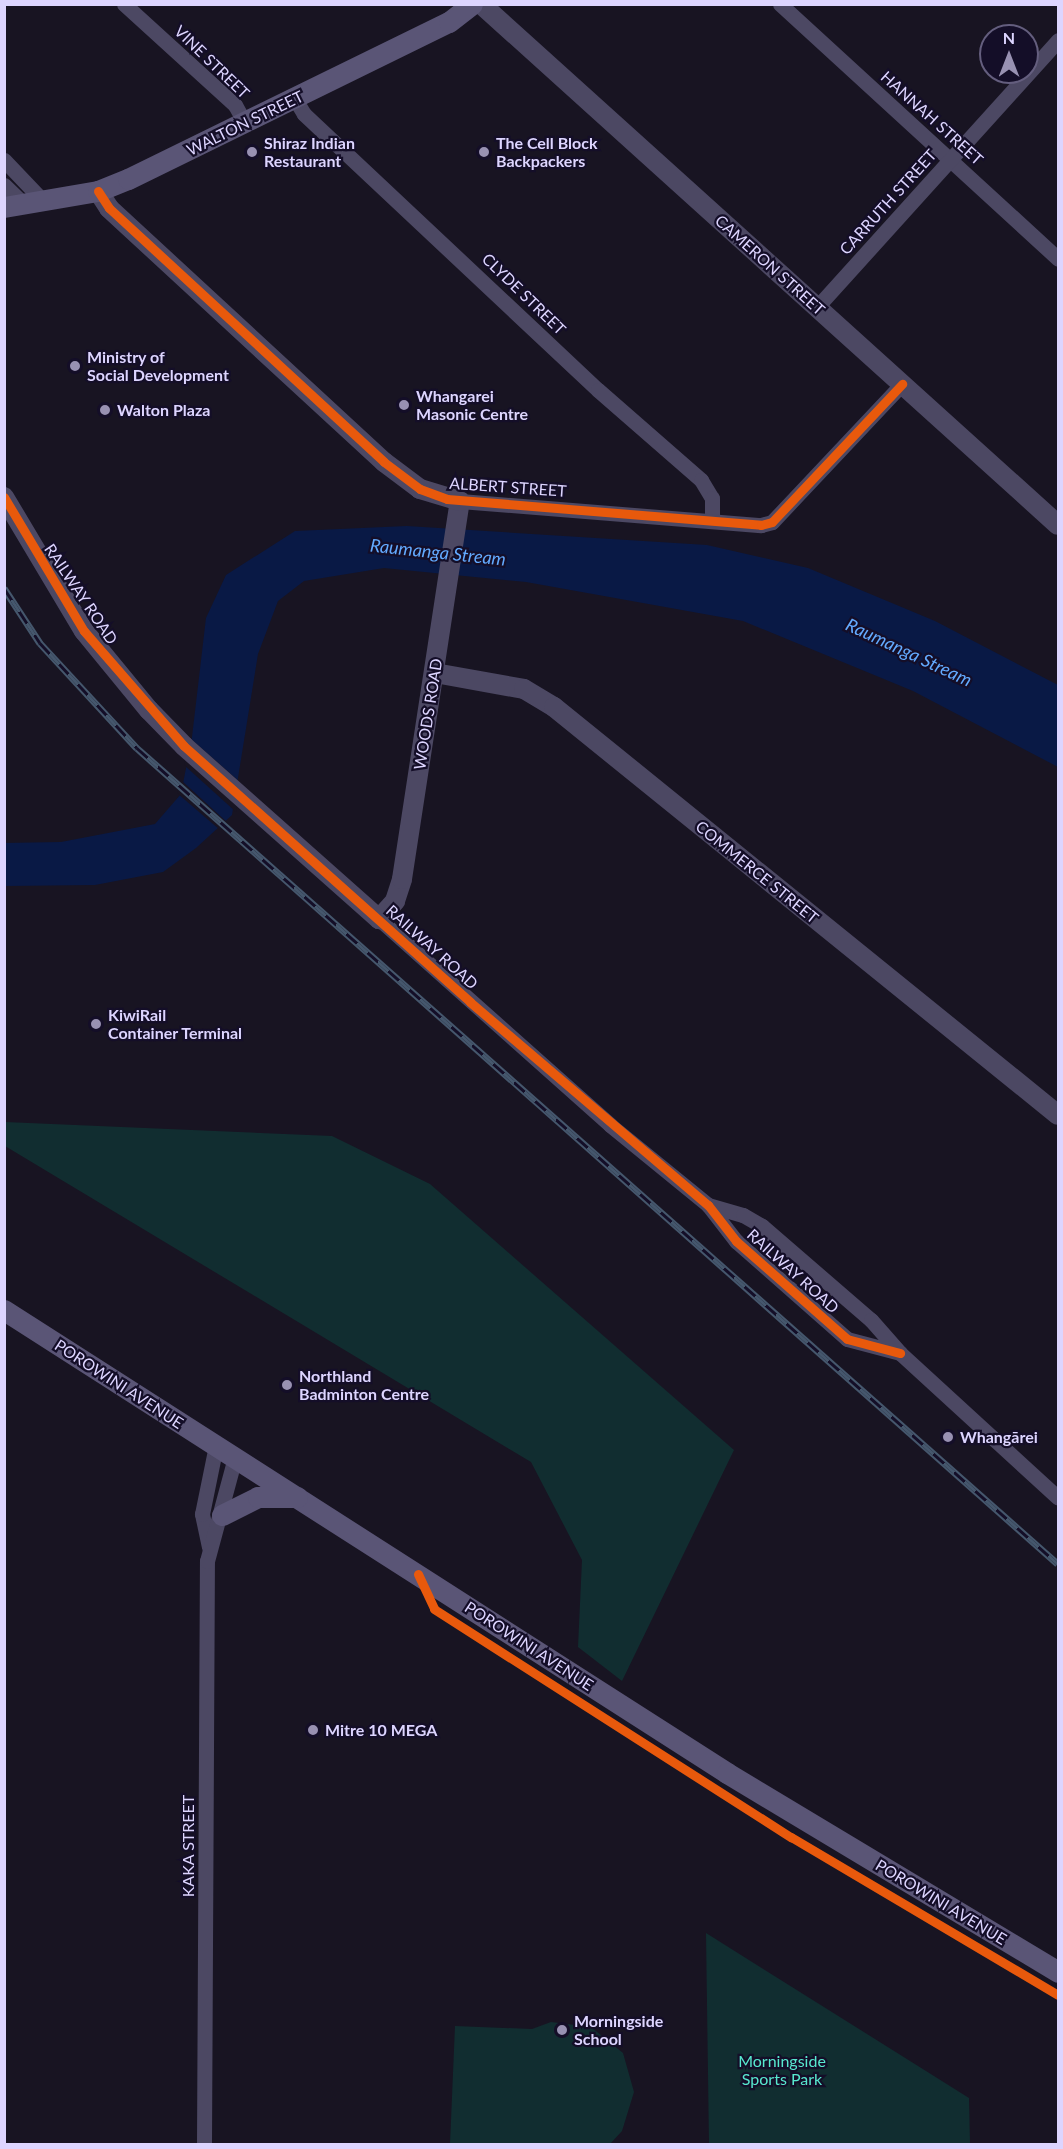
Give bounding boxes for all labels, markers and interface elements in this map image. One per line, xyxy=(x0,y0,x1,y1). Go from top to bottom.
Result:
street label: VINE STREET xyxy=(170,21,254,103)
north arrow xyxy=(979,24,1039,84)
text: N xyxy=(1003,28,1015,47)
street label: HANNAH STREET xyxy=(877,67,987,169)
street label: WALTON STREET xyxy=(183,86,307,160)
place label: Shiraz Indian Restaurant xyxy=(264,133,355,171)
place label: The Cell Block Backpackers xyxy=(496,133,598,171)
marker: Shiraz Indian Restaurant xyxy=(245,145,259,159)
marker: The Cell Block Backpackers xyxy=(477,145,491,159)
street label: CARRUTH STREET xyxy=(836,145,940,259)
street label: CAMERON STREET xyxy=(711,211,829,319)
street label: CLYDE STREET xyxy=(478,249,570,339)
place label: Ministry of Social Development xyxy=(87,347,229,385)
marker: Ministry of Social Development xyxy=(68,359,82,373)
place label: Whangarei Masonic Centre xyxy=(416,386,528,424)
marker: Whangarei Masonic Centre xyxy=(397,398,411,412)
place label: Walton Plaza xyxy=(117,400,210,420)
marker: Walton Plaza xyxy=(98,403,112,417)
street label: ALBERT STREET xyxy=(449,473,567,501)
water label: Raumanga Stream xyxy=(369,534,507,570)
street label: RAILWAY ROAD xyxy=(40,540,122,648)
water label: Raumanga Stream xyxy=(843,613,975,691)
street label: WOODS ROAD xyxy=(410,657,446,771)
street label: COMMERCE STREET xyxy=(692,817,822,927)
street label: RAILWAY ROAD xyxy=(382,901,482,993)
place label: KiwiRail Container Terminal xyxy=(108,1005,243,1043)
marker: KiwiRail Container Terminal xyxy=(89,1017,103,1031)
street label: RAILWAY ROAD xyxy=(743,1225,843,1317)
street label: POROWINI AVENUE xyxy=(51,1335,187,1433)
place label: Northland Badminton Centre xyxy=(299,1366,429,1404)
marker: Northland Badminton Centre xyxy=(280,1378,294,1392)
place label: Whangārei xyxy=(960,1427,1038,1447)
marker: Whangārei xyxy=(941,1430,955,1444)
street label: POROWINI AVENUE xyxy=(461,1597,597,1695)
place label: Mitre 10 MEGA xyxy=(325,1720,437,1740)
marker: Mitre 10 MEGA xyxy=(306,1723,320,1737)
street label: KAKA STREET xyxy=(178,1794,198,1898)
street label: POROWINI AVENUE xyxy=(872,1855,1010,1949)
place label: Morningside School xyxy=(574,2011,663,2049)
marker: Morningside School xyxy=(555,2023,569,2037)
park label: Morningside Sports Park xyxy=(738,2051,826,2089)

